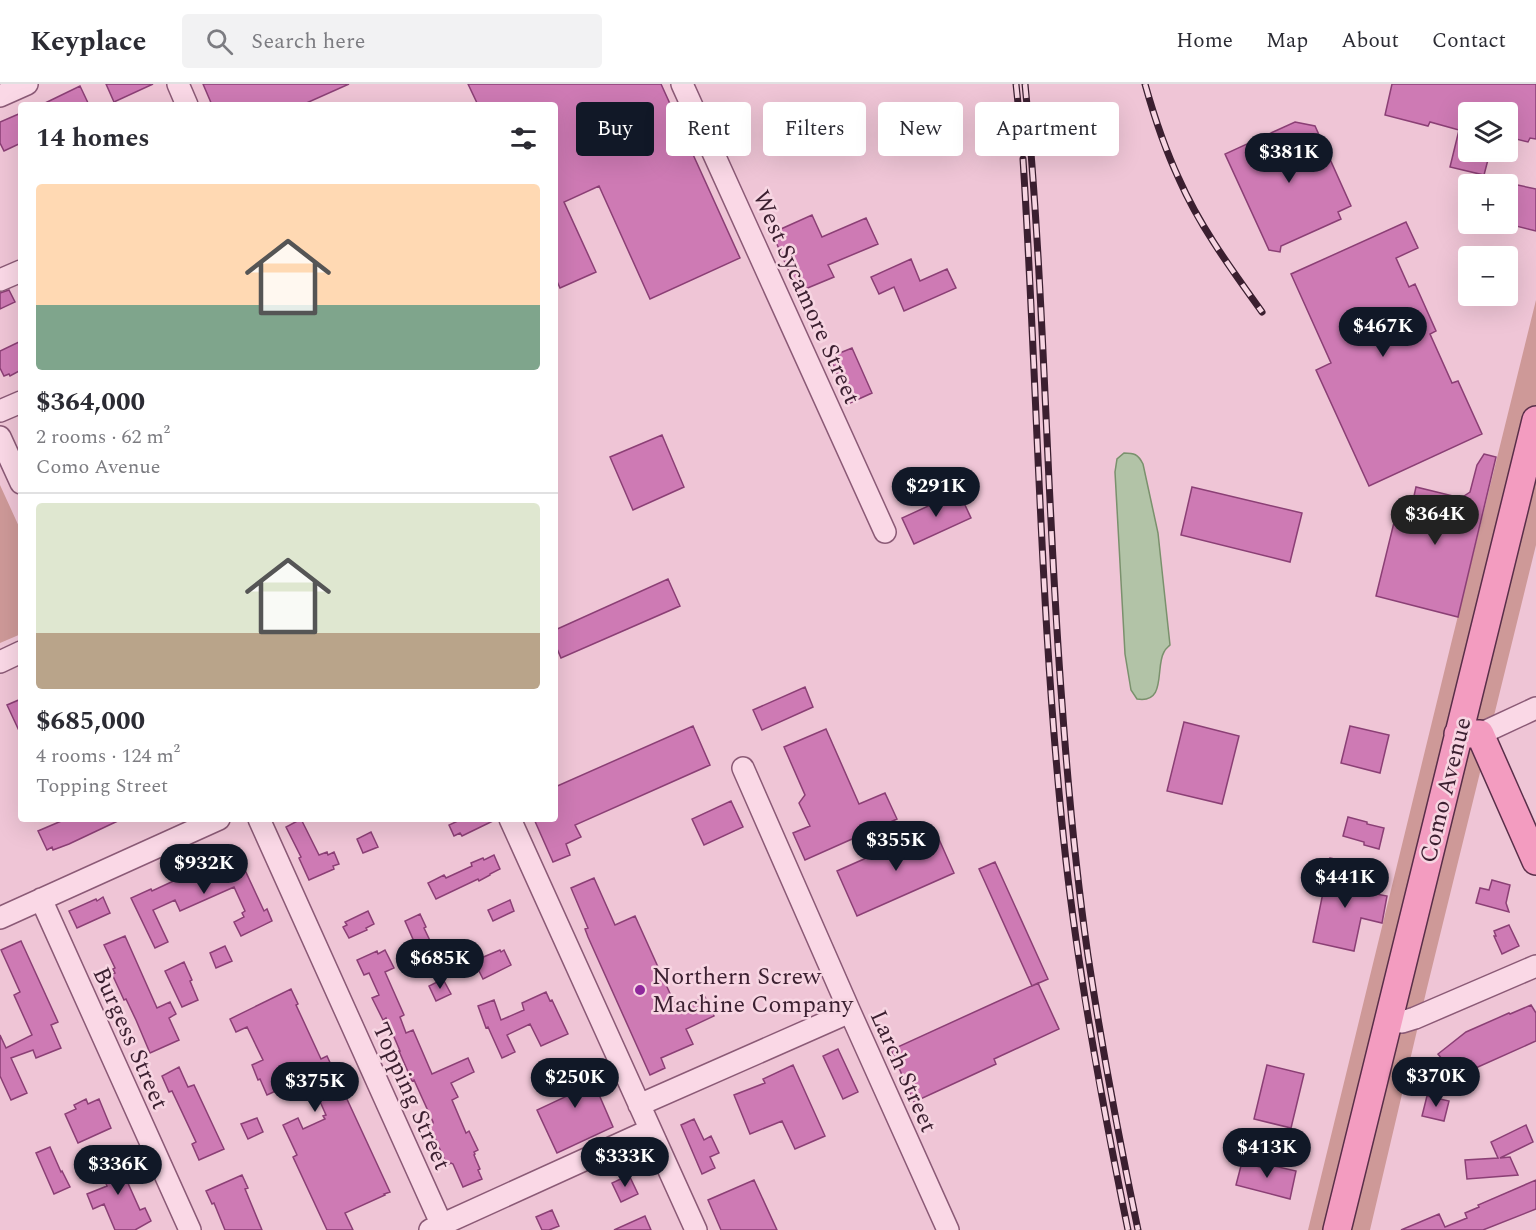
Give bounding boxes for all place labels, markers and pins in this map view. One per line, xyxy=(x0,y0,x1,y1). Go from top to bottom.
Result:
pin: $381K xyxy=(1247,133,1331,184)
pin: $467K xyxy=(1341,307,1425,358)
pin: $291K xyxy=(894,467,978,518)
pin: $364K xyxy=(1393,495,1477,546)
pin: $355K xyxy=(854,821,938,872)
pin: $932K xyxy=(162,844,246,895)
pin: $441K xyxy=(1303,858,1387,909)
pin: $685K xyxy=(398,939,482,990)
place label: Northern Screw Machine Company xyxy=(652,959,854,1023)
marker: Northern Screw Machine Company xyxy=(633,983,647,997)
pin: $370K xyxy=(1394,1057,1478,1108)
pin: $250K xyxy=(533,1058,617,1109)
pin: $375K xyxy=(273,1062,357,1113)
pin: $413K xyxy=(1225,1128,1309,1179)
pin: $333K xyxy=(583,1137,667,1188)
pin: $336K xyxy=(76,1145,160,1196)

